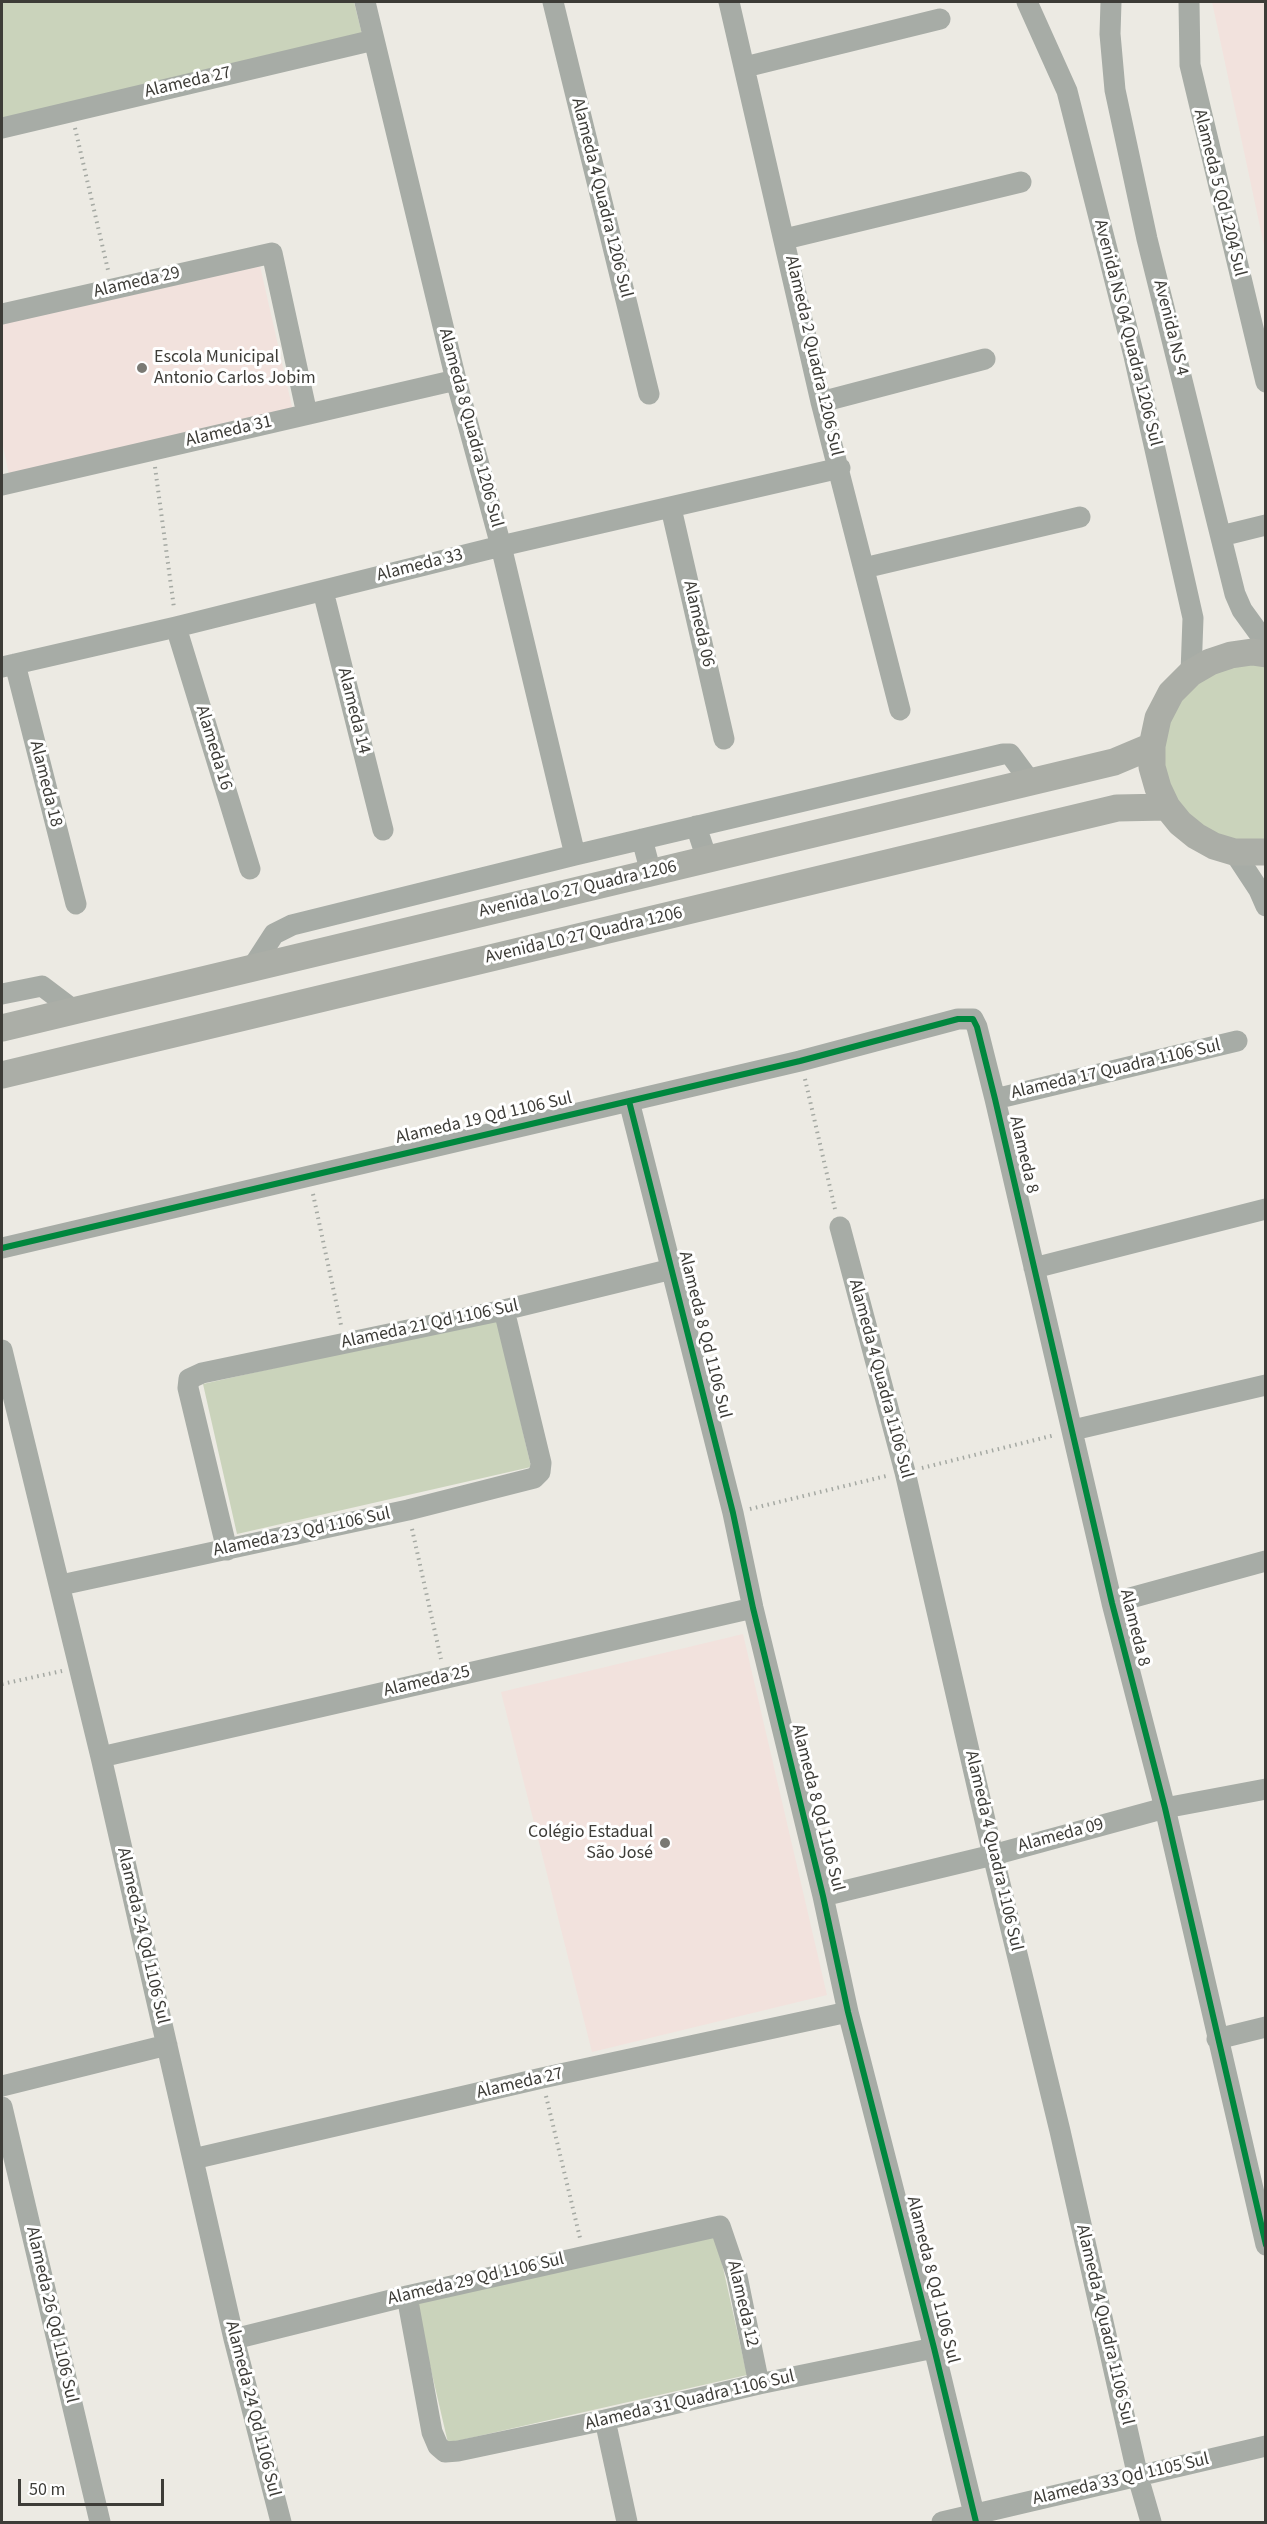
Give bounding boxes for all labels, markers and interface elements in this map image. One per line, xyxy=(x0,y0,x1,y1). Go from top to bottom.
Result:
street label: Alameda 27 xyxy=(143,63,233,103)
street label: Alameda 4 Quadra 1206 Sul xyxy=(566,96,636,300)
street label: Alameda 5 Qd 1204 Sul xyxy=(1188,107,1250,279)
street label: Avenida NS 04 Quadra 1206 Sul xyxy=(1088,217,1166,449)
street label: Alameda 2 Quadra 1206 Sul xyxy=(779,254,847,458)
street label: Alameda 29 xyxy=(92,263,182,303)
street label: Avenida NS 4 xyxy=(1148,278,1192,378)
street label: Alameda 8 Quadra 1206 Sul xyxy=(433,326,507,530)
place label: Escola Municipal Antonio Carlos Jobim xyxy=(154,347,316,389)
marker: Escola Municipal Antonio Carlos Jobim xyxy=(135,361,149,375)
street label: Alameda 31 xyxy=(184,412,274,452)
street label: Alameda 33 xyxy=(375,545,465,587)
street label: Alameda 06 xyxy=(678,579,718,669)
street label: Alameda 14 xyxy=(332,666,374,756)
street label: Alameda 16 xyxy=(190,703,236,793)
street label: Alameda 18 xyxy=(24,739,66,829)
street label: Avenida Lo 27 Quadra 1206 xyxy=(477,857,679,923)
street label: Avenida L0 27 Quadra 1206 xyxy=(483,903,685,969)
street label: Alameda 17 Quadra 1106 Sul xyxy=(1009,1035,1223,1105)
street label: Alameda 19 Qd 1106 Sul xyxy=(394,1088,574,1150)
street label: Alameda 8 xyxy=(1004,1114,1042,1196)
street label: Alameda 8 Qd 1106 Sul xyxy=(673,1249,735,1421)
street label: Alameda 4 Quadra 1106 Sul xyxy=(843,1277,917,1481)
street label: Alameda 21 Qd 1106 Sul xyxy=(340,1296,520,1354)
street label: Alameda 23 Qd 1106 Sul xyxy=(212,1504,392,1562)
street label: Alameda 8 xyxy=(1114,1587,1154,1669)
street label: Alameda 25 xyxy=(382,1662,472,1702)
street label: Alameda 8 Qd 1106 Sul xyxy=(786,1722,848,1894)
street label: Alameda 4 Quadra 1106 Sul xyxy=(959,1749,1027,1953)
street label: Alameda 09 xyxy=(1016,1814,1106,1858)
place label: Colégio Estadual São José xyxy=(528,1822,653,1864)
marker: Colégio Estadual São José xyxy=(658,1836,672,1850)
street label: Alameda 24 Qd 1106 Sul xyxy=(111,1846,173,2026)
street label: Alameda 27 xyxy=(475,2064,565,2104)
street label: Alameda 8 Qd 1106 Sul xyxy=(901,2194,963,2366)
street label: Alameda 4 Quadra 1106 Sul xyxy=(1070,2223,1138,2427)
street label: Alameda 26 Qd 1106 Sul xyxy=(20,2225,82,2405)
street label: Alameda 29 Qd 1106 Sul xyxy=(386,2249,566,2311)
street label: Alameda 12 xyxy=(722,2259,762,2349)
street label: Alameda 24 Qd 1106 Sul xyxy=(220,2319,284,2499)
street label: Alameda 31 Quadra 1106 Sul xyxy=(583,2366,797,2436)
street label: Alameda 33 Qd 1105 Sul xyxy=(1031,2449,1211,2511)
scale bar xyxy=(21,2467,166,2505)
text: 50 m xyxy=(29,2477,65,2502)

